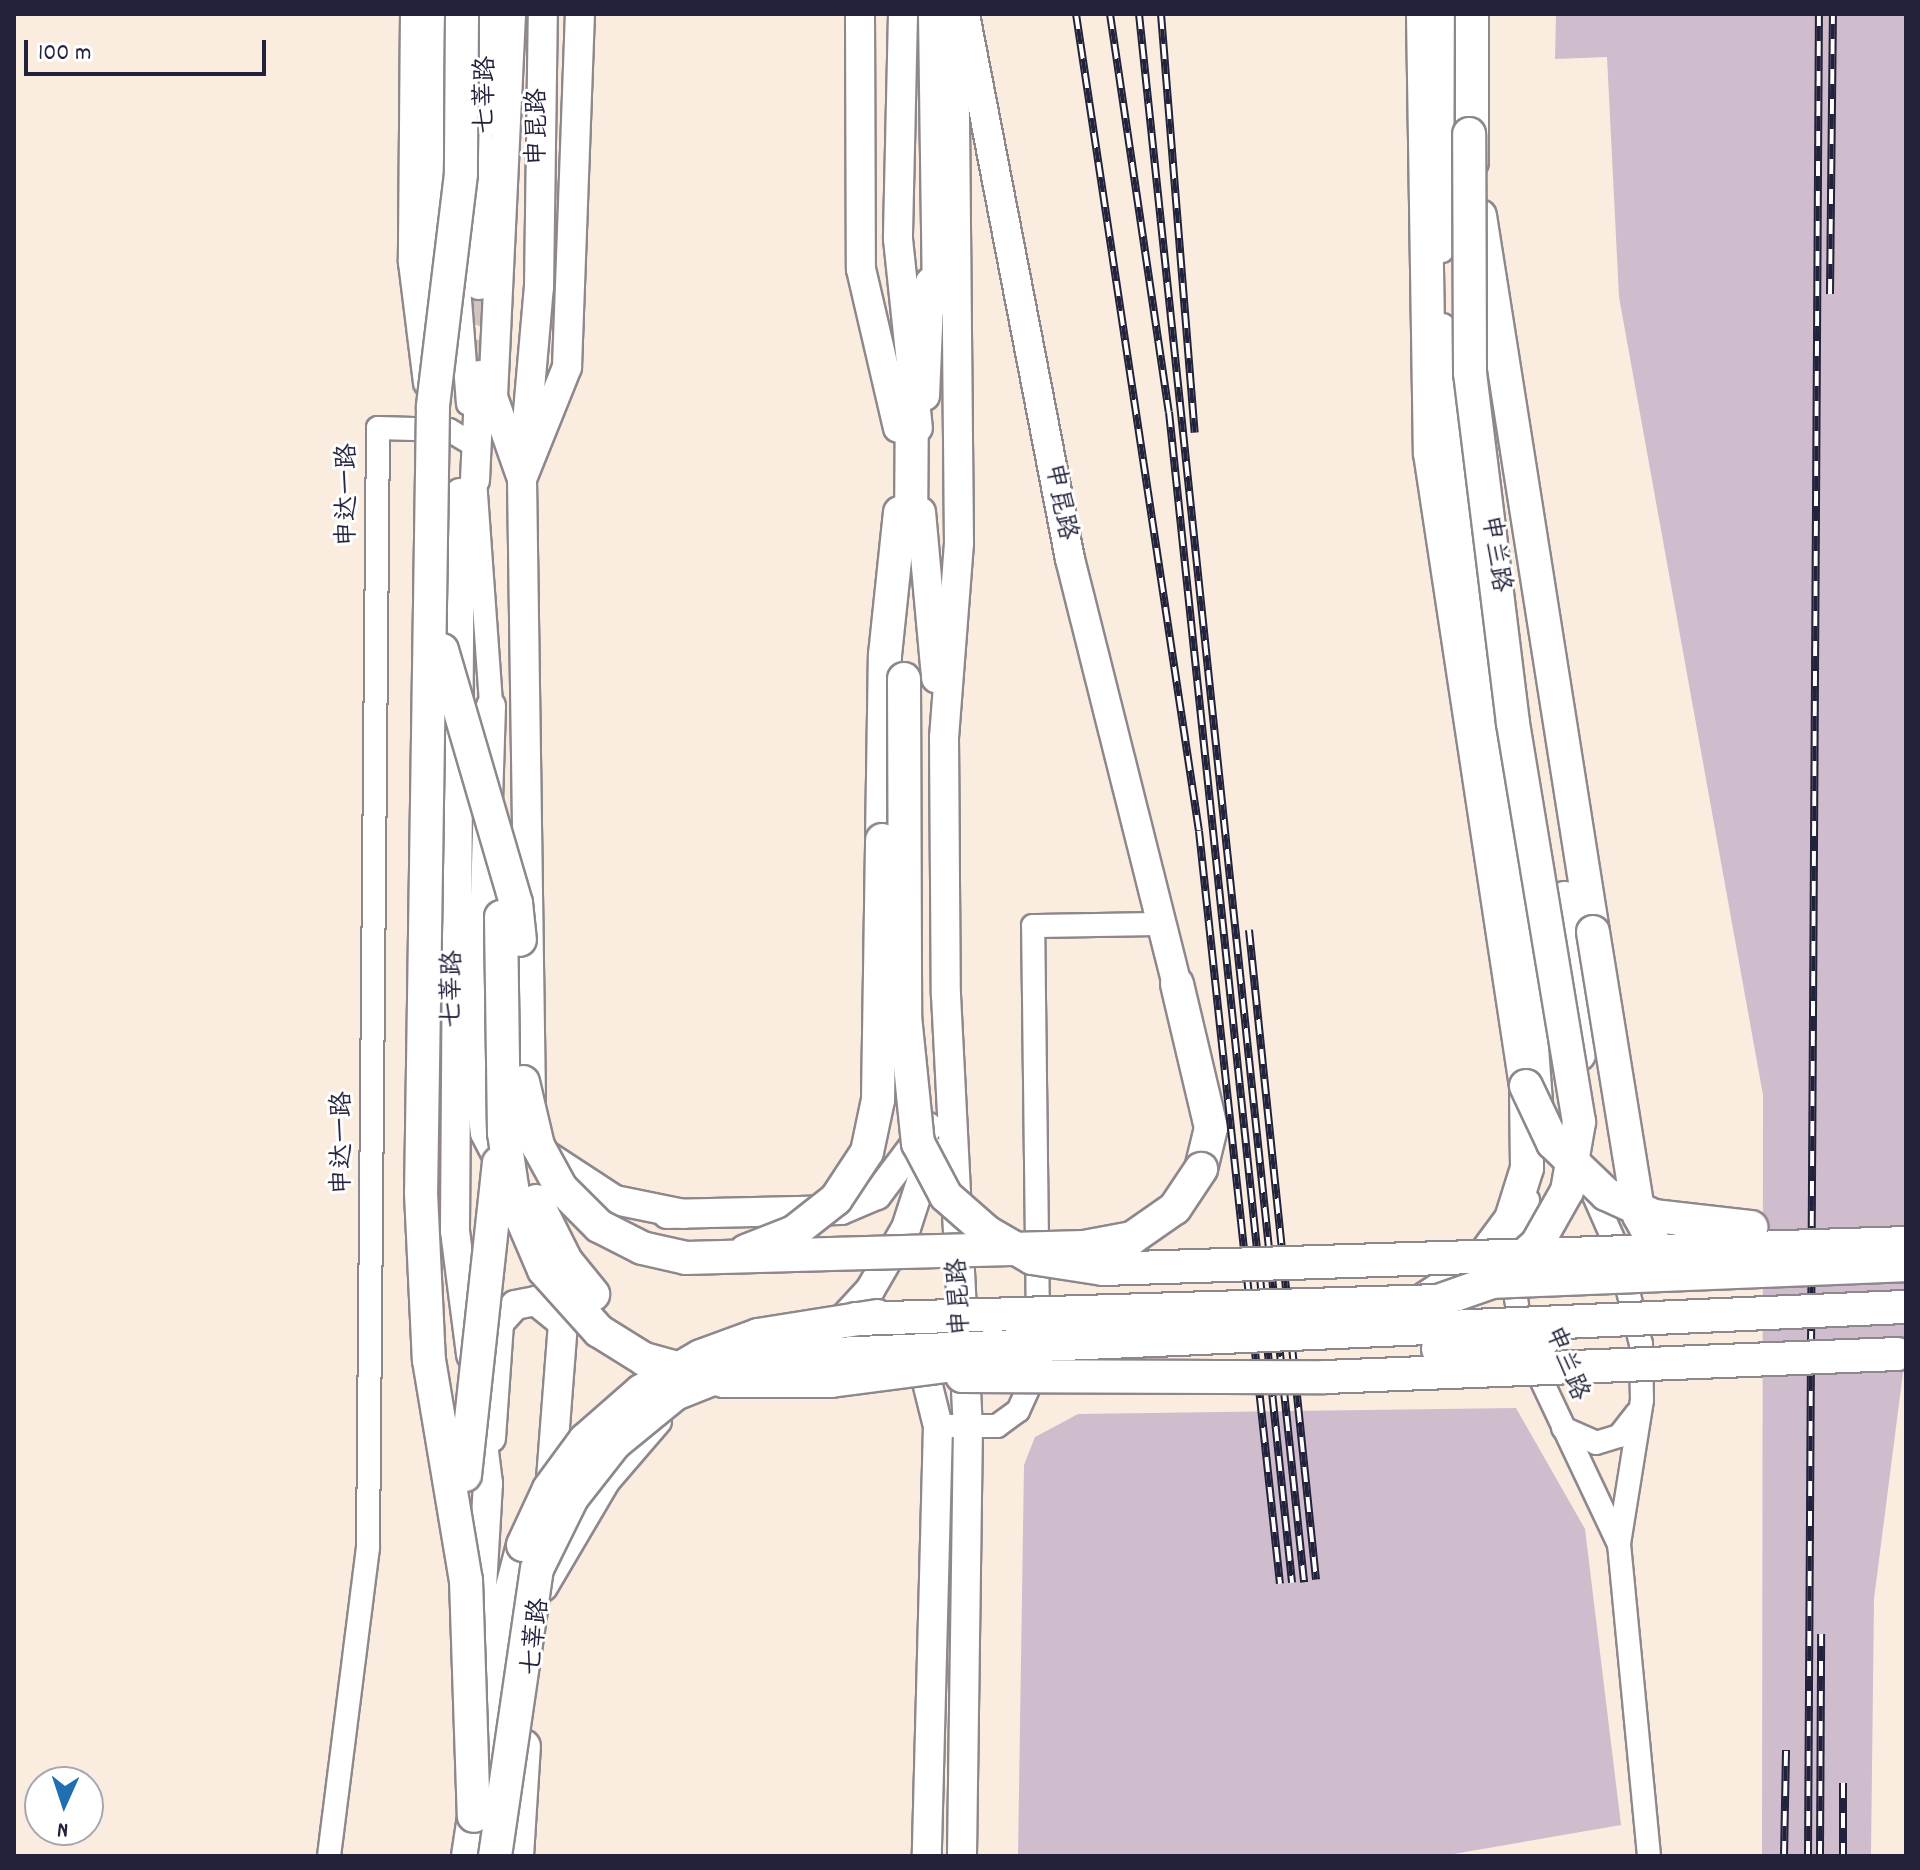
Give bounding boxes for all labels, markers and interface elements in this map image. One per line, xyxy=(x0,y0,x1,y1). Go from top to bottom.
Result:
scale bar xyxy=(28,24,270,74)
text: 100 m xyxy=(38,37,91,71)
street label: 七莘路 xyxy=(471,56,503,134)
street label: 申昆路 xyxy=(523,88,555,166)
street label: 申达一路 xyxy=(333,443,365,547)
street label: 申昆路 xyxy=(1036,461,1082,543)
street label: 申兰路 xyxy=(1472,513,1516,595)
street label: 七莘路 xyxy=(438,950,470,1028)
street label: 申达一路 xyxy=(328,1091,360,1195)
street label: 申昆路 xyxy=(943,1257,979,1337)
street label: 申兰路 xyxy=(1536,1322,1594,1406)
street label: 七莘路 xyxy=(517,1596,557,1678)
north arrow xyxy=(24,1766,104,1846)
text: N xyxy=(57,1813,69,1844)

